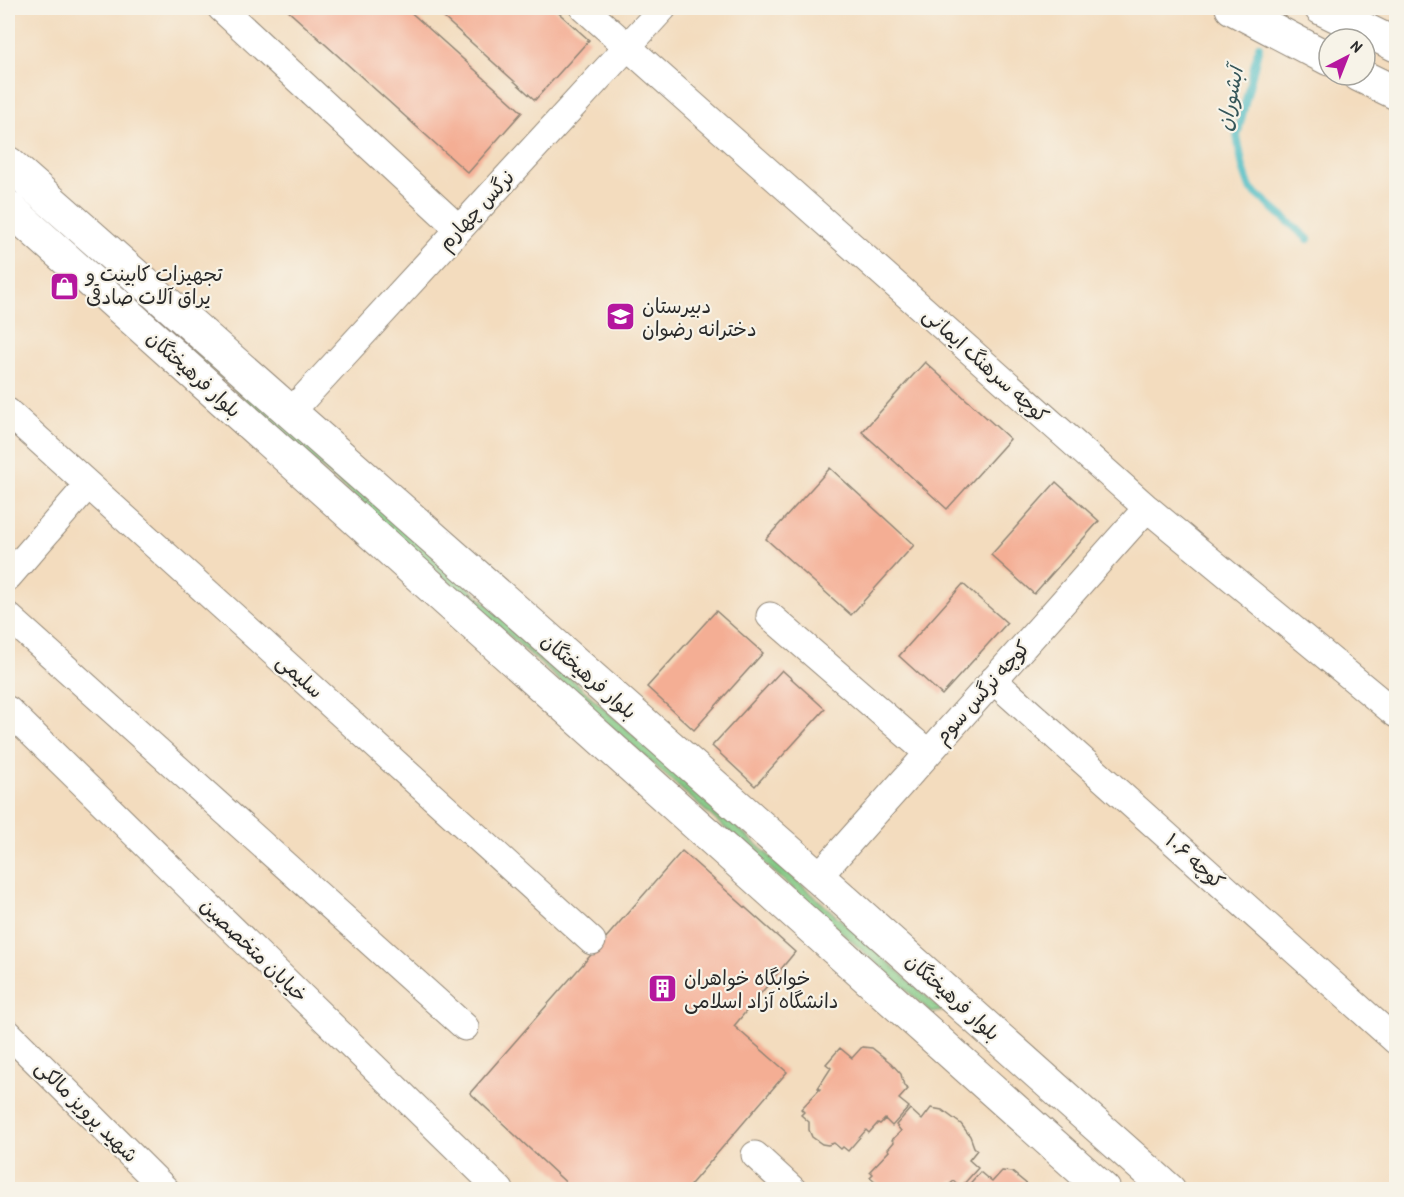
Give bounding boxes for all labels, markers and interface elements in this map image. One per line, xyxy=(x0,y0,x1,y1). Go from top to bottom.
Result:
north arrow xyxy=(1317,27,1377,87)
text: N xyxy=(1347,35,1368,57)
water label: آبشوران xyxy=(1209,59,1251,133)
street label: نرگس چهارم xyxy=(432,164,521,257)
place label: تجهیزات کابینت و یراق آلات صادقی xyxy=(84,260,223,310)
shop icon: تجهیزات کابینت و یراق آلات صادقی xyxy=(49,270,81,302)
place label: دبیرستان دخترانه رضوان xyxy=(642,292,757,342)
school or university icon: دبیرستان دخترانه رضوان xyxy=(605,301,637,333)
street label: کوچه سرهنگ ایمانی xyxy=(918,301,1055,428)
street label: بلوار فرهیختگان xyxy=(141,324,247,423)
street label: بلوار فرهیختگان xyxy=(536,627,643,725)
street label: کوچه نرگس سوم xyxy=(928,634,1038,751)
street label: سلیمی xyxy=(271,647,330,704)
street label: کوچه ۱۰۶ xyxy=(1160,827,1231,895)
street label: خیابان متخصصین xyxy=(195,891,314,1008)
street label: بلوار فرهیختگان xyxy=(900,947,1006,1046)
place label: خوابگاه خواهران دانشگاه آزاد اسلامی xyxy=(684,964,838,1014)
building icon: خوابگاه خواهران دانشگاه آزاد اسلامی xyxy=(647,973,679,1005)
street label: شهید پرویز مالکی xyxy=(30,1053,145,1168)

